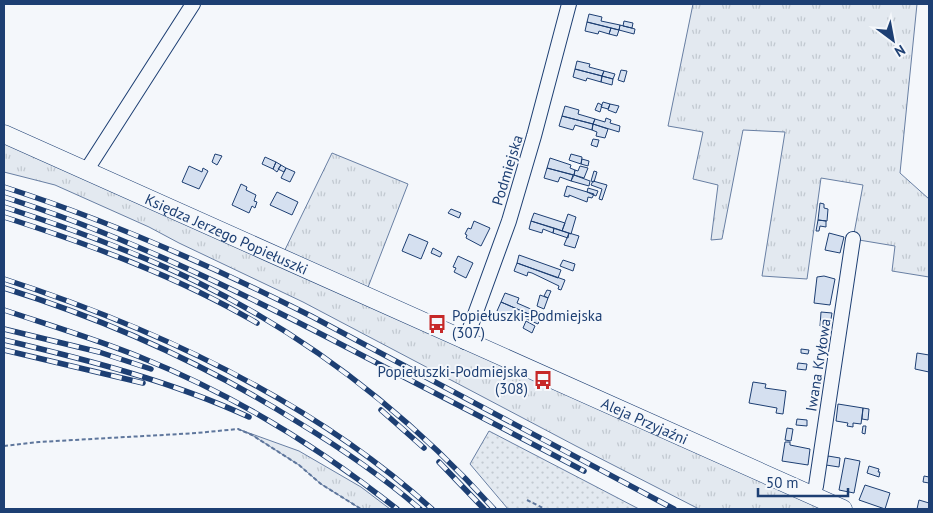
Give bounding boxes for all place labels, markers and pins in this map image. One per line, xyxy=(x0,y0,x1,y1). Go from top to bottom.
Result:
place label: Popiełuszki-Podmiejska (307) xyxy=(452,306,602,342)
bus stop icon: Popiełuszki-Podmiejska (307) xyxy=(426,313,448,335)
place label: Popiełuszki-Podmiejska (308) xyxy=(378,362,528,398)
bus stop icon: Popiełuszki-Podmiejska (308) xyxy=(532,369,554,391)

